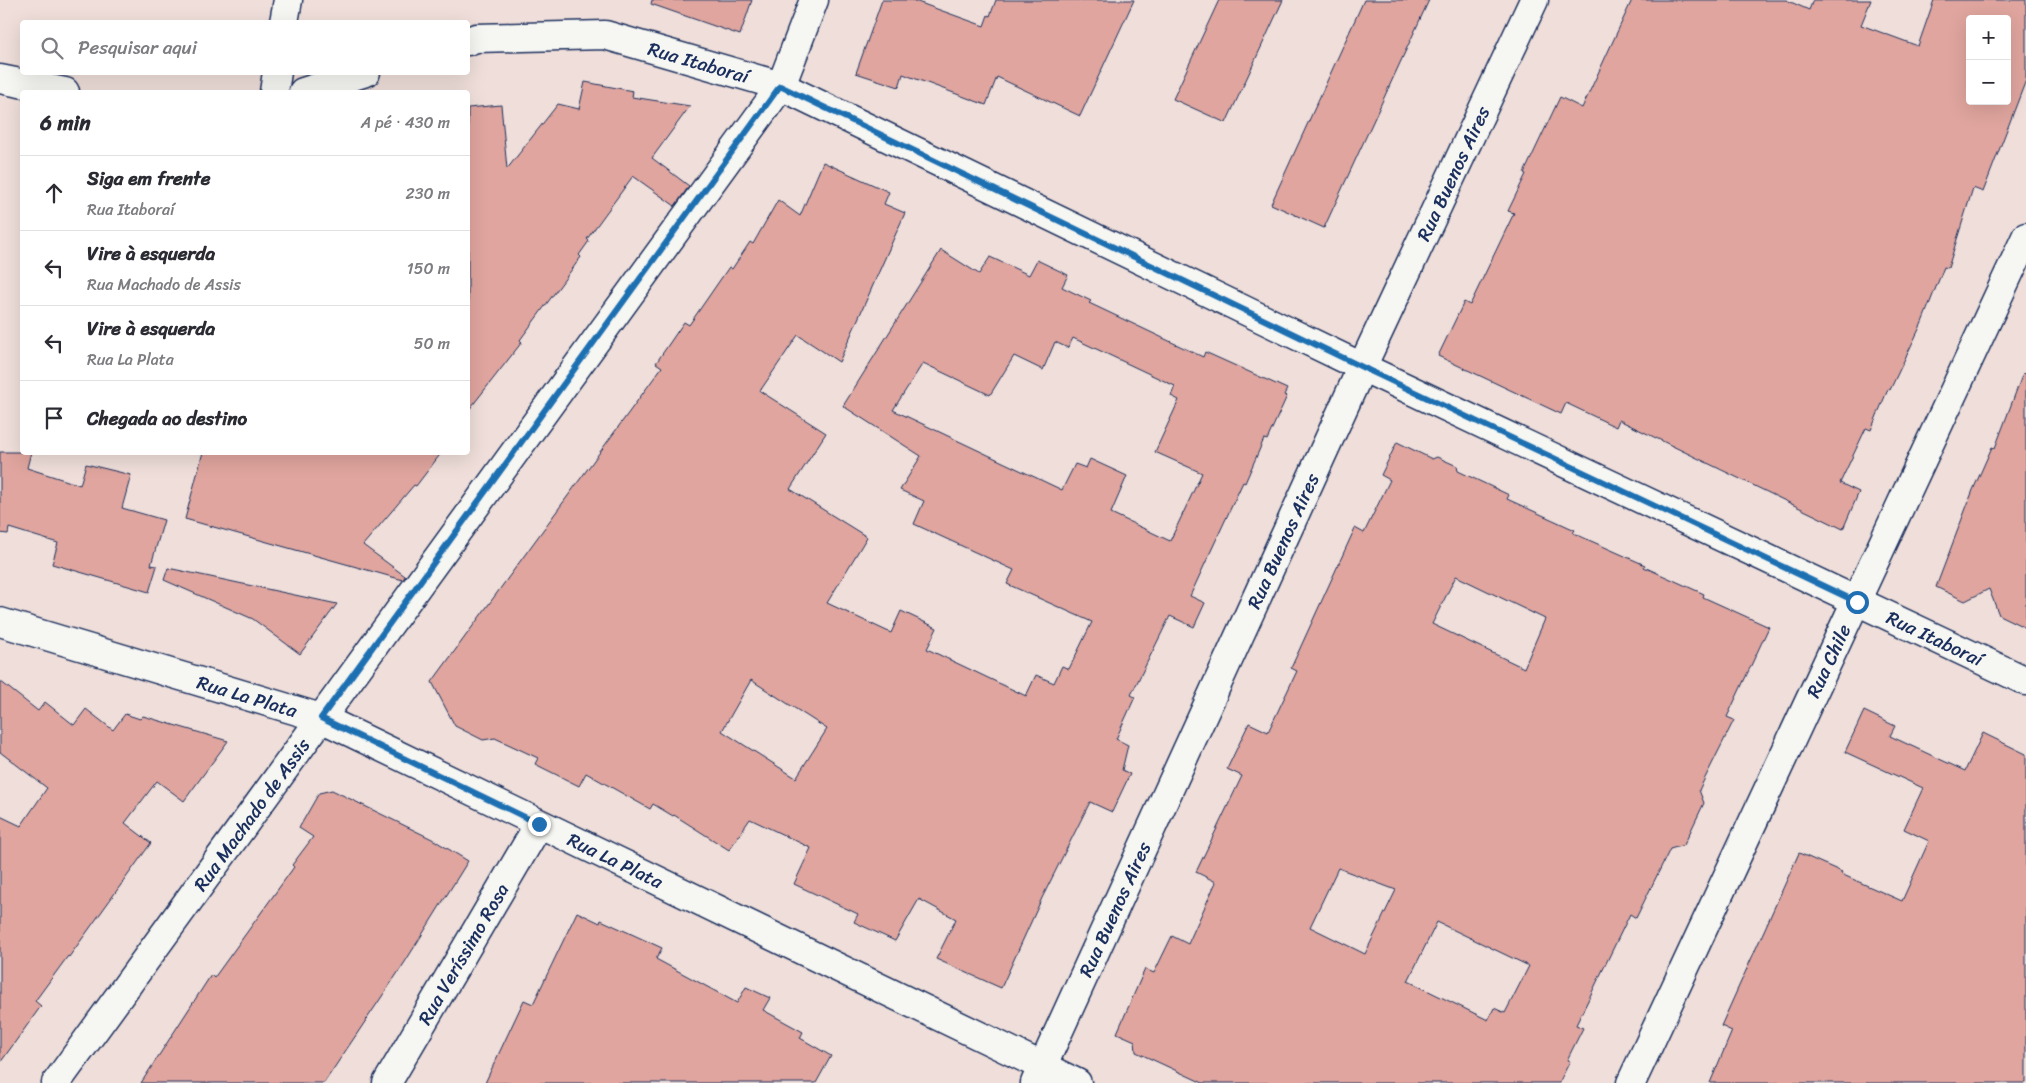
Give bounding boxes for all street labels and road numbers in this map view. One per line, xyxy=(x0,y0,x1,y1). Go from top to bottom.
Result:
street label: Rua Itaboraí xyxy=(644,32,756,93)
street label: Rua Buenos Aires xyxy=(1407,100,1499,246)
street label: Rua Buenos Aires xyxy=(1237,467,1328,614)
street label: Rua Itaboraí xyxy=(1881,601,1992,676)
street label: Rua Chile xyxy=(1797,618,1860,703)
street label: Rua La Plata xyxy=(193,665,302,727)
street label: Rua Machado de Assis xyxy=(184,731,319,898)
street label: Rua La Plata xyxy=(562,823,669,898)
street label: Rua Buenos Aires xyxy=(1069,836,1160,983)
street label: Rua Veríssimo Rosa xyxy=(408,876,518,1031)

